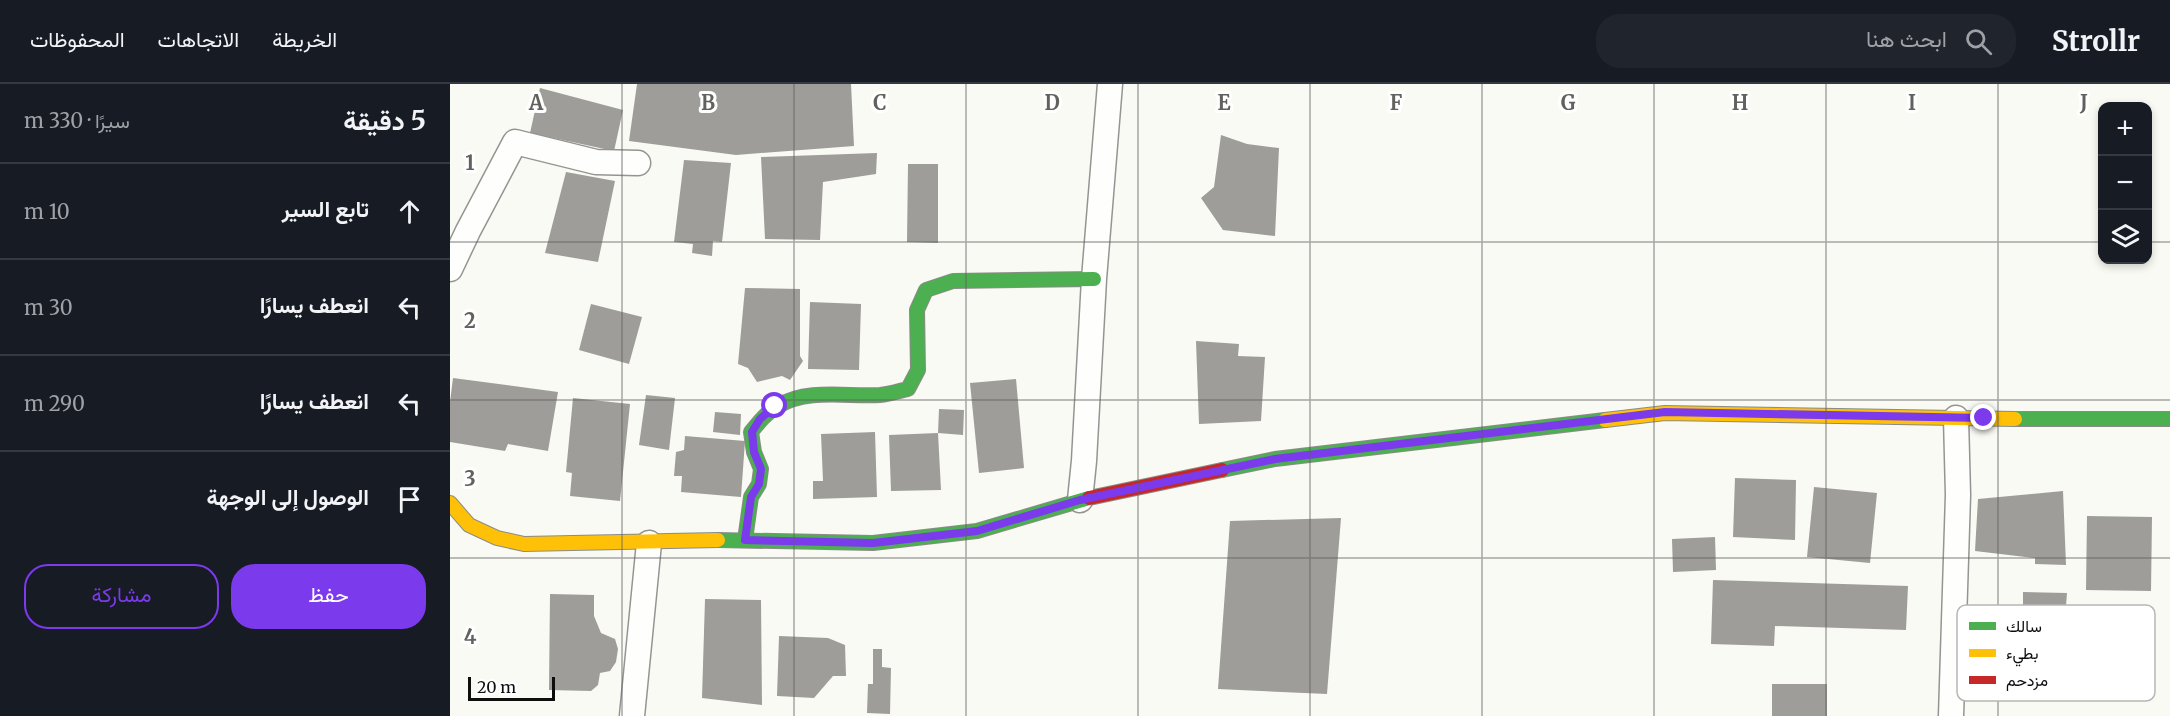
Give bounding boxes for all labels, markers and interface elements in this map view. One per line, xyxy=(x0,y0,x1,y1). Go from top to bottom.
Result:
search box xyxy=(1596,14,2016,68)
text: Strollr xyxy=(2052,23,2140,59)
text: ابحث هنا xyxy=(1866,25,1947,53)
icon: search xyxy=(1962,25,1995,58)
text: المحفوظات xyxy=(30,26,125,53)
text: الاتجاهات xyxy=(158,26,239,53)
text: الخريطة xyxy=(272,26,337,53)
text: A xyxy=(528,90,544,115)
text: B xyxy=(701,90,715,115)
text: C xyxy=(873,90,887,115)
text: D xyxy=(1044,90,1060,115)
text: E xyxy=(1217,90,1231,115)
text: F xyxy=(1390,90,1403,115)
text: G xyxy=(1561,90,1576,115)
text: H xyxy=(1732,90,1748,115)
text: I xyxy=(1908,90,1916,115)
text: J xyxy=(2079,90,2088,115)
map controls xyxy=(2098,102,2152,264)
button: + xyxy=(2098,102,2152,156)
text: 5 دقيقة xyxy=(343,104,426,137)
text: سيرًا · 330 m xyxy=(24,108,130,133)
text: 1 xyxy=(465,150,475,175)
button: − xyxy=(2098,156,2152,210)
text: تابع السير xyxy=(282,195,369,223)
icon: ahead xyxy=(393,195,426,228)
text: 10 m xyxy=(24,199,70,224)
button: layers xyxy=(2098,210,2152,264)
text: انعطف يسارًا xyxy=(260,291,369,319)
icon: left xyxy=(393,291,426,324)
text: 30 m xyxy=(24,295,73,320)
text: 2 xyxy=(464,308,476,333)
text: انعطف يسارًا xyxy=(260,387,369,415)
icon: left xyxy=(393,387,426,420)
text: 290 m xyxy=(24,391,85,416)
route start xyxy=(761,392,787,418)
route end xyxy=(1970,404,1996,430)
text: 3 xyxy=(464,466,476,491)
text: الوصول إلى الوجهة xyxy=(206,483,369,511)
icon: arrive xyxy=(393,483,426,516)
button: مشاركة xyxy=(24,564,219,629)
button: حفظ xyxy=(231,564,426,629)
legend xyxy=(1957,605,2155,701)
text: سالك xyxy=(2006,616,2042,636)
text: 4 xyxy=(464,624,477,649)
text: بطيء xyxy=(2006,643,2038,667)
text: مزدحم xyxy=(2006,670,2048,691)
scale bar xyxy=(468,674,555,702)
text: 20 m xyxy=(477,677,516,697)

